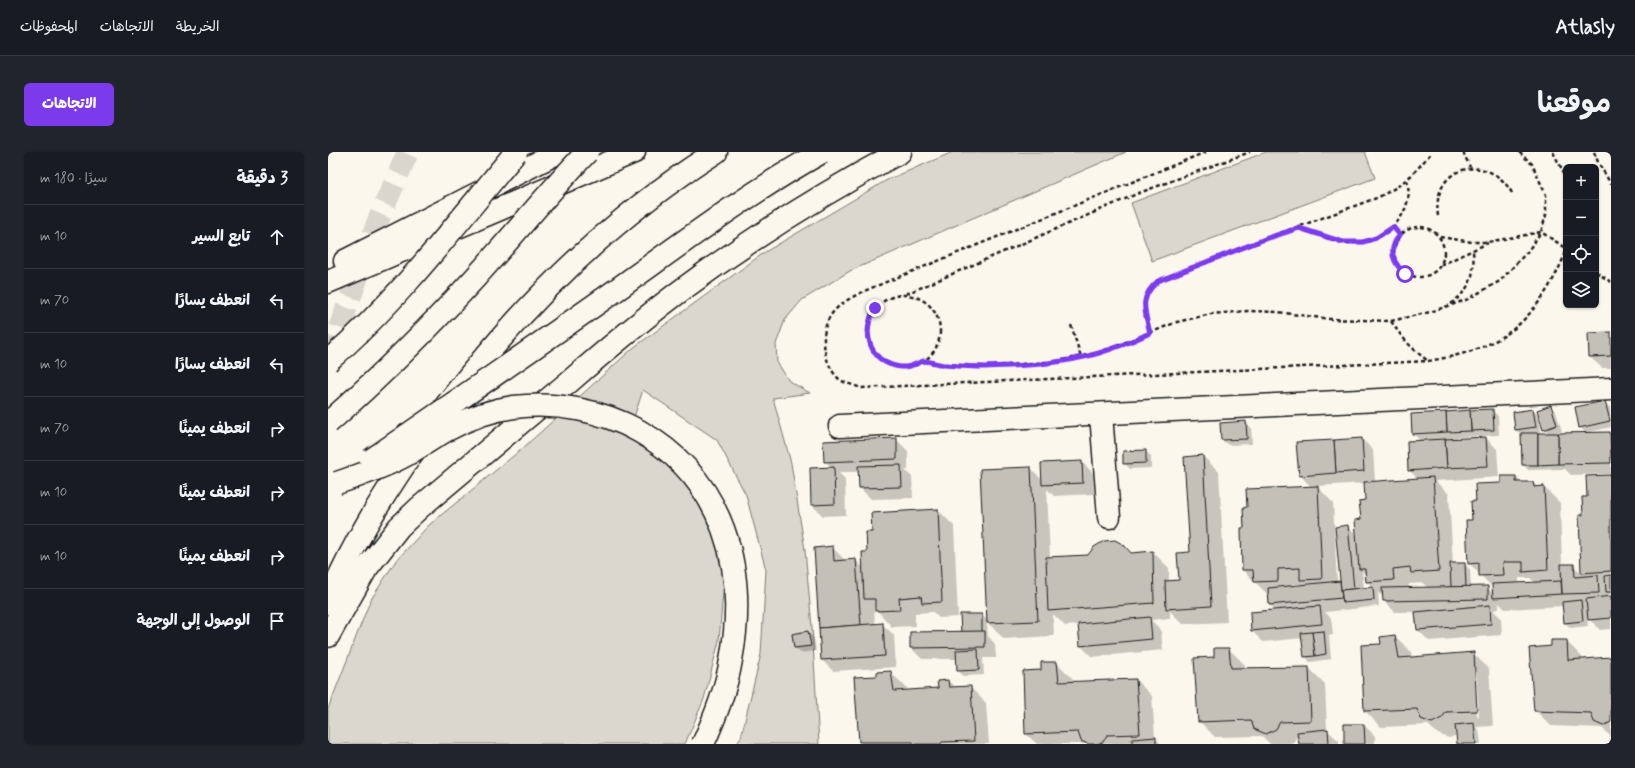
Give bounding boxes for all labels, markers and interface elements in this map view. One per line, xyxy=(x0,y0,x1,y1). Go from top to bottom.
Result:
text: Atlasly xyxy=(1556,15,1615,40)
text: المحفوظات xyxy=(20,18,78,36)
text: الاتجاهات xyxy=(100,18,154,36)
text: الخريطة xyxy=(176,18,219,36)
button: الاتجاهات xyxy=(24,83,114,126)
text: موقعنا xyxy=(1537,86,1611,123)
map controls xyxy=(1563,164,1599,308)
button: + xyxy=(1563,164,1599,200)
text: 3 دقيقة xyxy=(237,167,288,189)
text: سيرًا · 180 m xyxy=(40,170,107,187)
button: − xyxy=(1563,200,1599,236)
icon: ahead xyxy=(266,226,288,248)
text: تابع السير xyxy=(192,227,250,247)
text: 10 m xyxy=(40,228,67,245)
button: locate xyxy=(1563,236,1599,272)
route start xyxy=(1396,265,1414,283)
button: layers xyxy=(1563,272,1599,308)
icon: left xyxy=(266,290,288,312)
text: انعطف يسارًا xyxy=(175,291,250,311)
text: 70 m xyxy=(40,292,69,309)
route end xyxy=(866,299,884,317)
icon: left xyxy=(266,354,288,376)
text: انعطف يسارًا xyxy=(175,355,250,375)
text: 10 m xyxy=(40,356,67,373)
icon: right xyxy=(266,418,288,440)
text: انعطف يمينًا xyxy=(179,419,250,439)
text: 70 m xyxy=(40,420,69,437)
icon: right xyxy=(266,482,288,504)
text: انعطف يمينًا xyxy=(179,483,250,503)
text: 10 m xyxy=(40,484,67,501)
icon: right xyxy=(266,546,288,568)
text: انعطف يمينًا xyxy=(179,547,250,567)
text: 10 m xyxy=(40,548,67,565)
icon: arrive xyxy=(266,610,288,632)
text: الوصول إلى الوجهة xyxy=(136,611,250,631)

